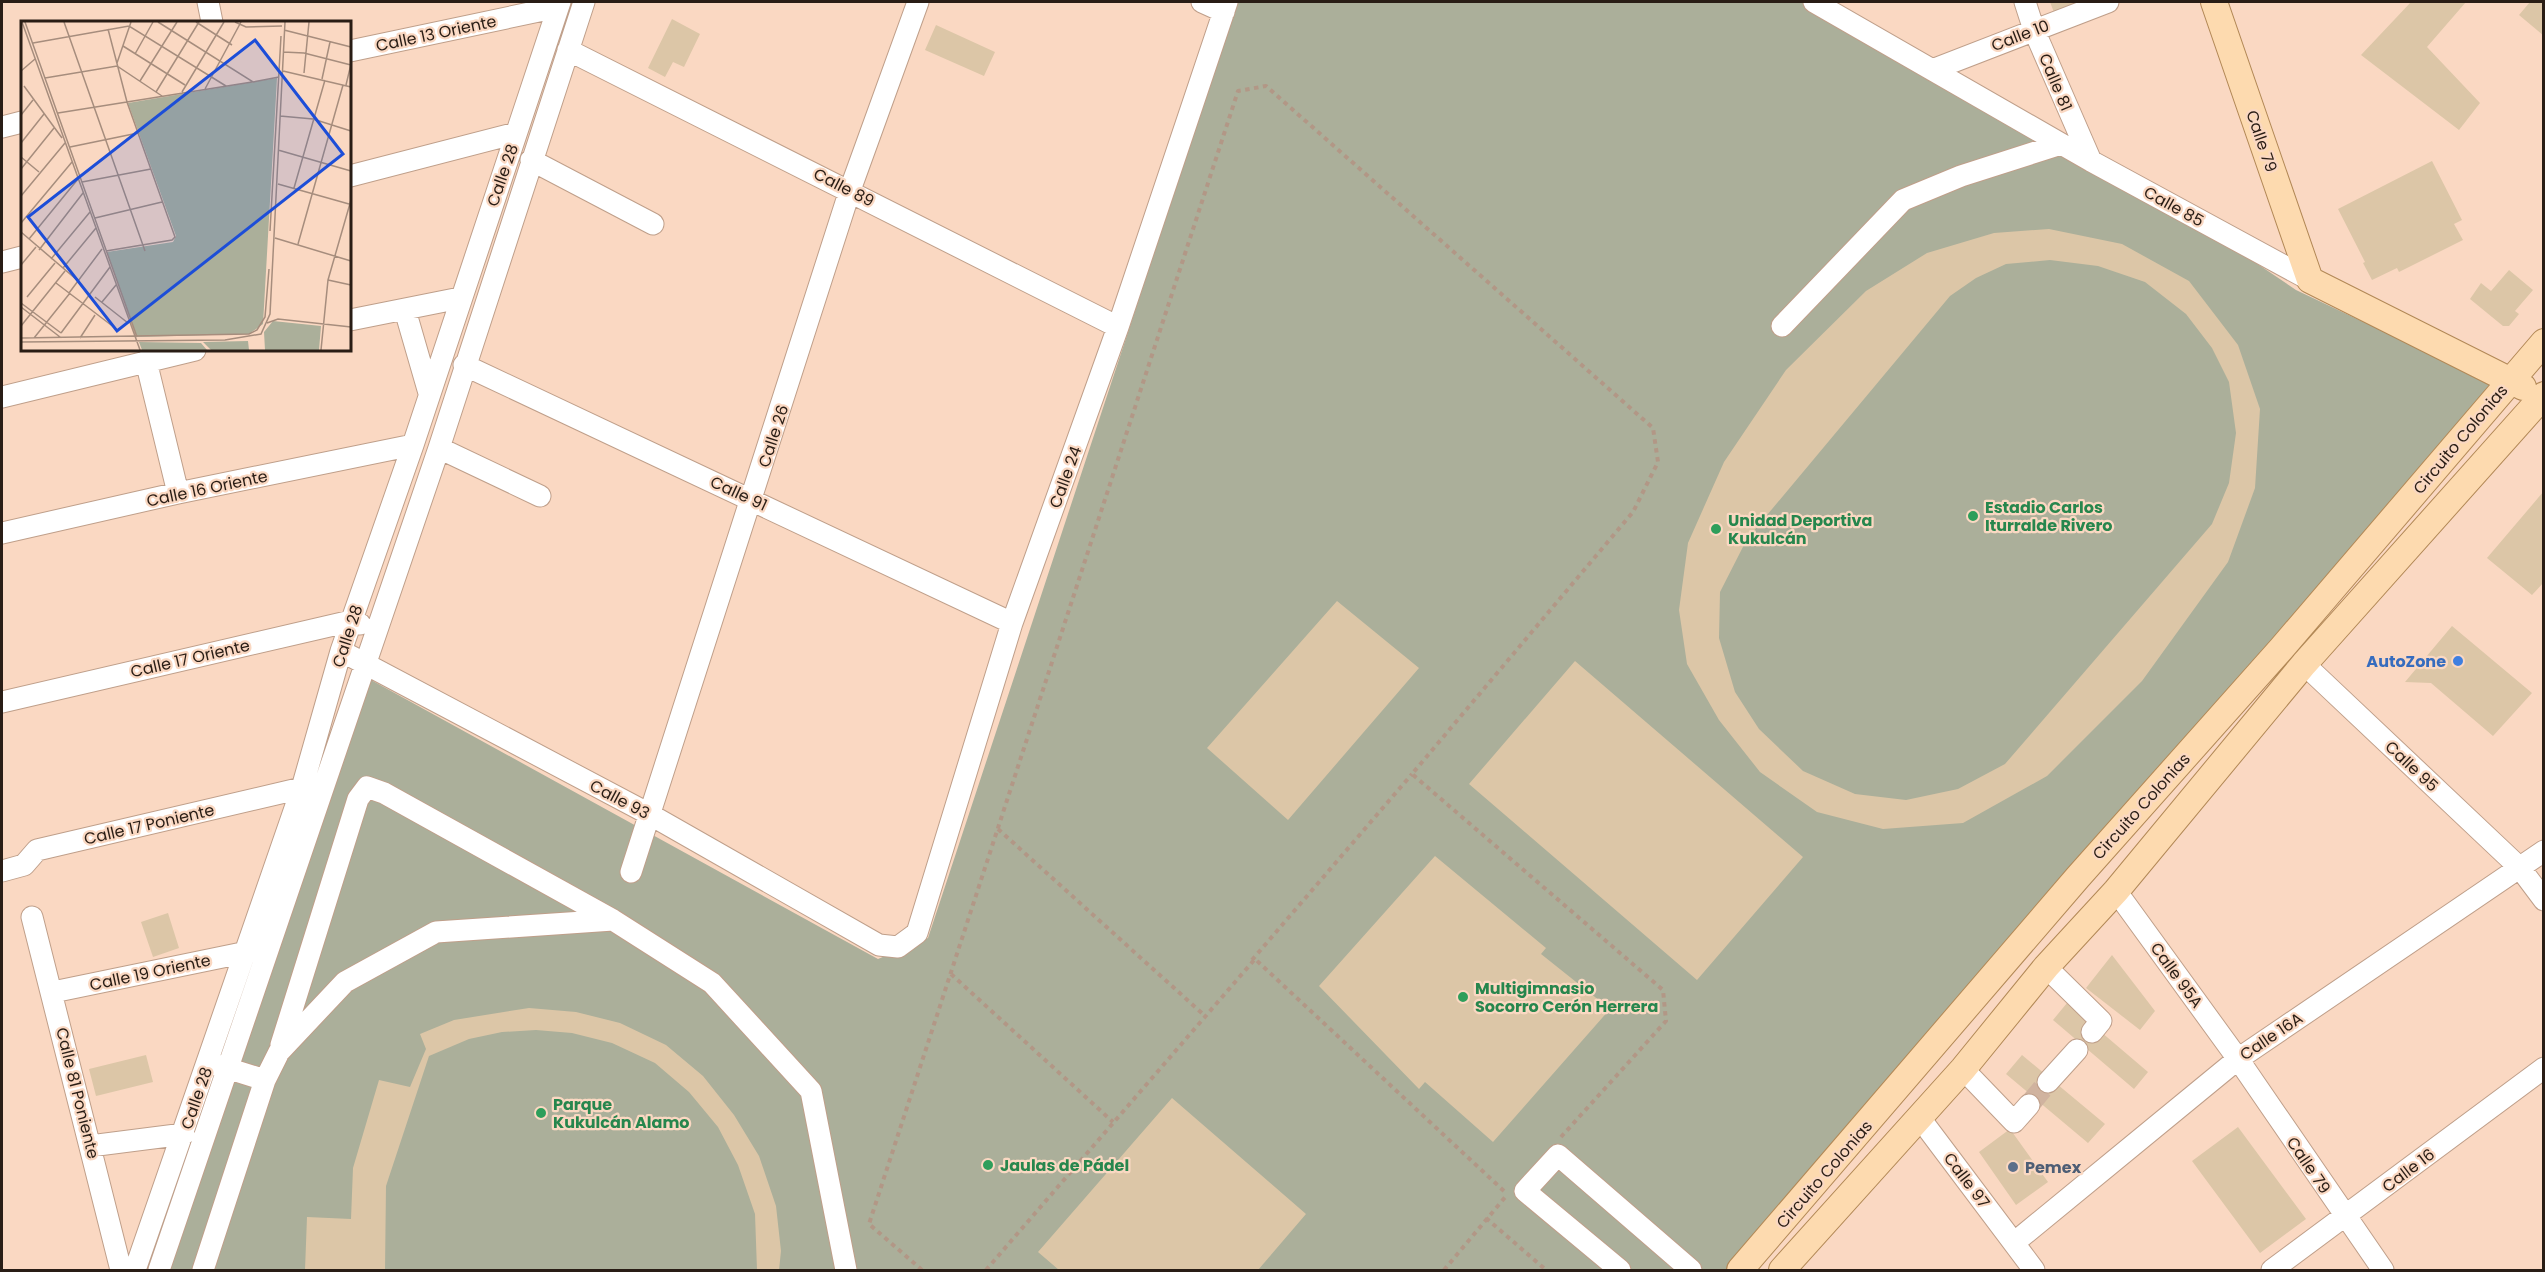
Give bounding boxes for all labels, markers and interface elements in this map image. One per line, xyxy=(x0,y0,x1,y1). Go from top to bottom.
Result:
street label: Calle 13 Oriente xyxy=(374,9,498,57)
street label: Calle 10 xyxy=(1988,14,2052,57)
inset map xyxy=(21,21,351,351)
street label: Calle 81 xyxy=(2033,50,2078,115)
street label: Calle 79 xyxy=(2240,107,2283,175)
street label: Calle 28 xyxy=(481,141,524,209)
street label: Calle 89 xyxy=(809,162,878,213)
street label: Calle 85 xyxy=(2140,181,2208,232)
street label: Circuito Colonias xyxy=(2408,380,2513,499)
street label: Calle 26 xyxy=(753,402,794,470)
street label: Calle 24 xyxy=(1044,443,1087,511)
street label: Calle 16 Oriente xyxy=(144,464,270,513)
street label: Calle 91 xyxy=(707,470,771,517)
place label: Estadio Carlos Iturralde Rivero xyxy=(1985,496,2112,537)
place label: Unidad Deportiva Kukulcán xyxy=(1728,509,1872,550)
marker: Estadio Carlos Iturralde Rivero xyxy=(1966,509,1980,523)
marker: Unidad Deportiva Kukulcán xyxy=(1709,522,1723,536)
street label: Calle 28 xyxy=(327,602,368,670)
street label: Calle 17 Oriente xyxy=(128,634,252,683)
place label: AutoZone xyxy=(2366,650,2446,673)
marker: AutoZone xyxy=(2451,654,2465,668)
street label: Calle 95 xyxy=(2380,736,2443,797)
street label: Circuito Colonias xyxy=(2087,748,2196,865)
street label: Calle 93 xyxy=(586,774,654,825)
street label: Calle 17 Poniente xyxy=(82,798,217,851)
street label: Calle 95A xyxy=(2145,938,2208,1013)
street label: Calle 19 Oriente xyxy=(88,948,213,997)
place label: Multigimnasio Socorro Cerón Herrera xyxy=(1475,977,1658,1018)
marker: Multigimnasio Socorro Cerón Herrera xyxy=(1456,990,1470,1004)
street label: Calle 16A xyxy=(2235,1007,2307,1066)
street label: Calle 81 Poniente xyxy=(50,1025,105,1161)
street label: Calle 28 xyxy=(175,1064,218,1132)
place label: Parque Kukulcán Alamo xyxy=(553,1093,690,1134)
marker: Parque Kukulcán Alamo xyxy=(534,1106,548,1120)
street label: Circuito Colonias xyxy=(1771,1115,1878,1233)
street label: Calle 79 xyxy=(2281,1132,2336,1198)
street label: Calle 16 xyxy=(2377,1143,2439,1198)
street label: Calle 97 xyxy=(1938,1148,1995,1213)
place label: Jaulas de Pádel xyxy=(1000,1154,1129,1177)
place label: Pemex xyxy=(2025,1156,2082,1179)
marker: Jaulas de Pádel xyxy=(981,1158,995,1172)
marker: Pemex xyxy=(2006,1160,2020,1174)

